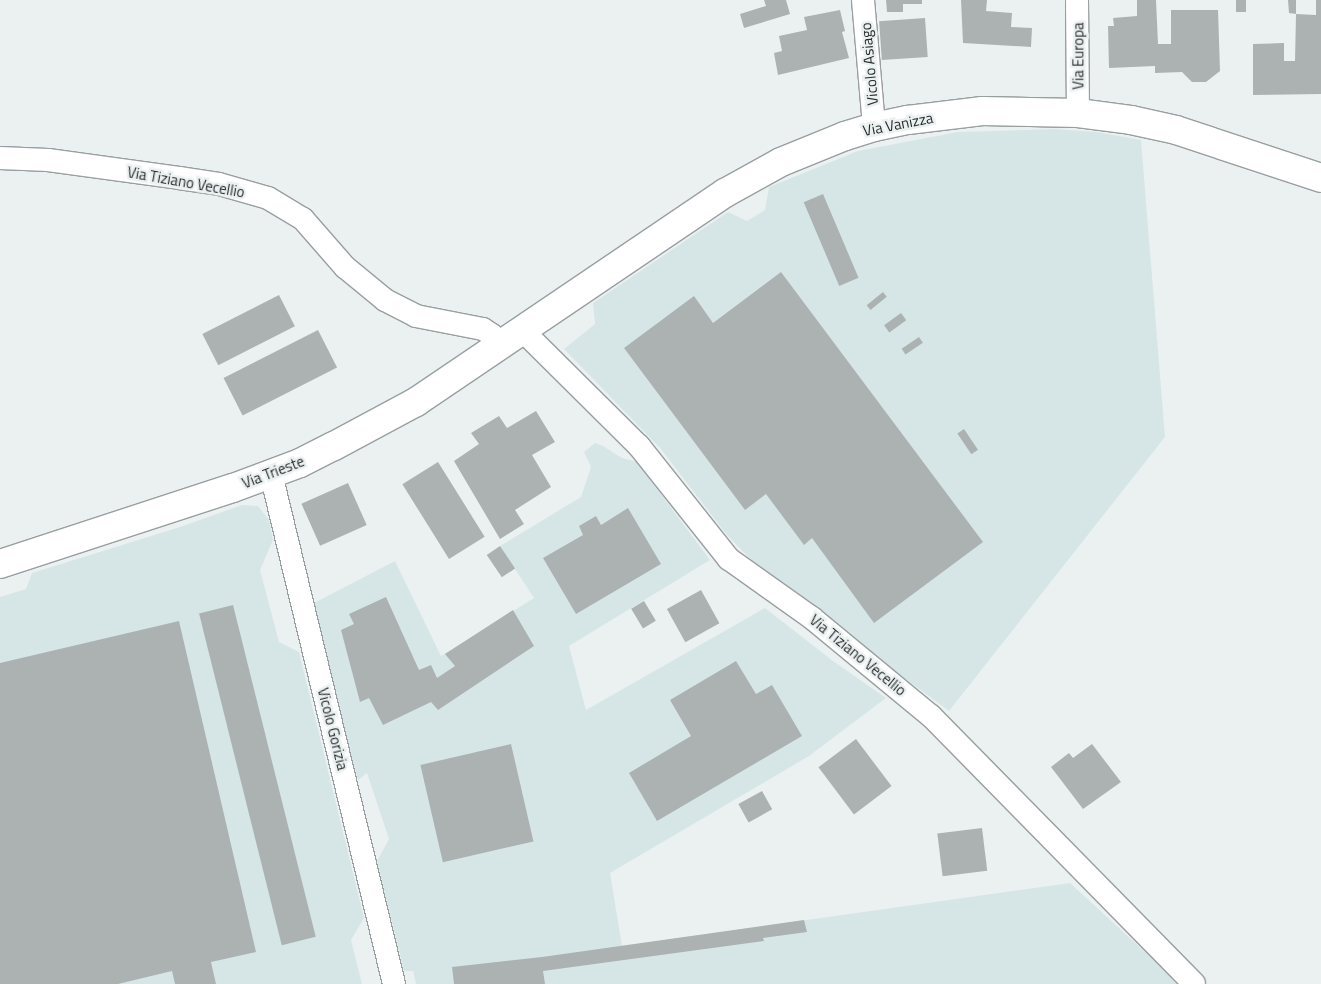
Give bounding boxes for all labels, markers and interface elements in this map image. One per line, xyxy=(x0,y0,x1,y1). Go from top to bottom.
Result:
street label: Vicolo Asiago xyxy=(856,22,882,106)
street label: Via Europa xyxy=(1069,22,1087,90)
street label: Via Vanizza xyxy=(861,108,935,140)
street label: Via Tiziano Vecellio xyxy=(126,163,246,201)
street label: Via Trieste xyxy=(239,452,307,492)
street label: Via Tiziano Vecellio xyxy=(806,611,910,699)
street label: Vicolo Gorizia xyxy=(314,686,352,772)

